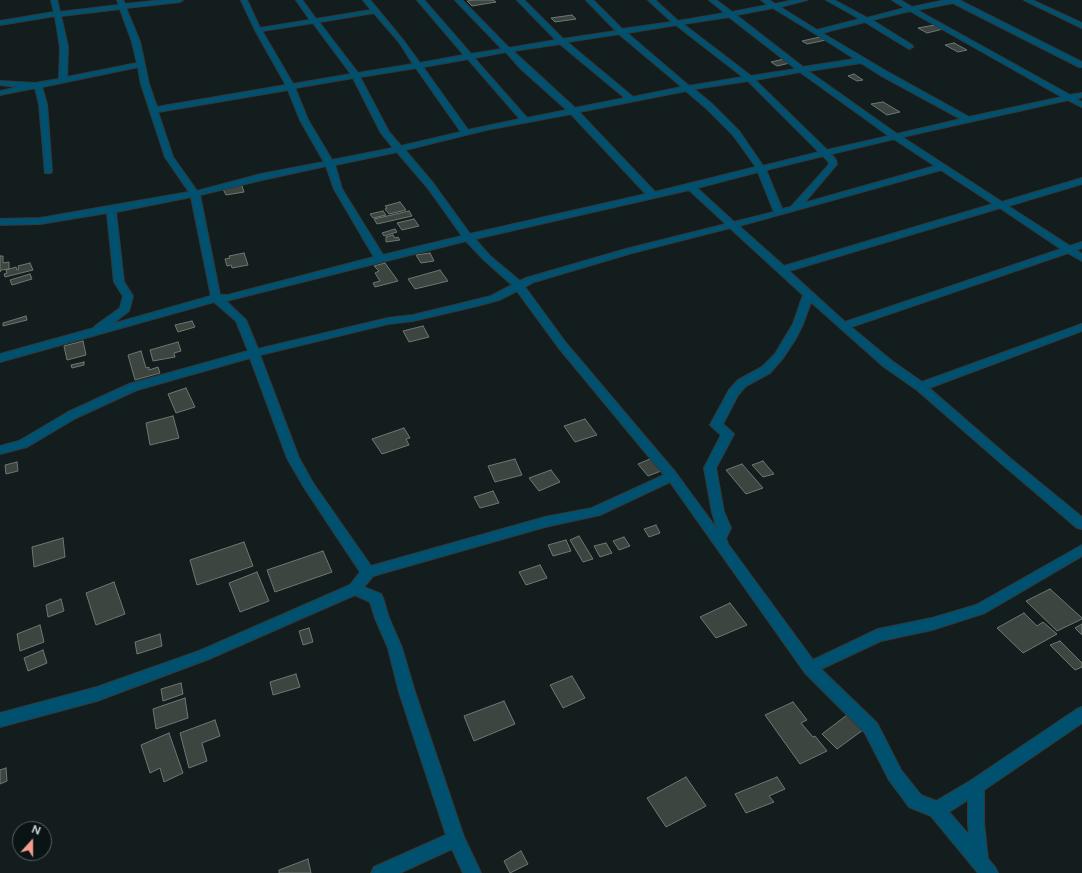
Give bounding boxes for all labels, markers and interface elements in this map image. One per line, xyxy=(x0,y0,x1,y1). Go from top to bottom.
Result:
north arrow xyxy=(12,821,52,861)
text: N xyxy=(30,823,42,838)

